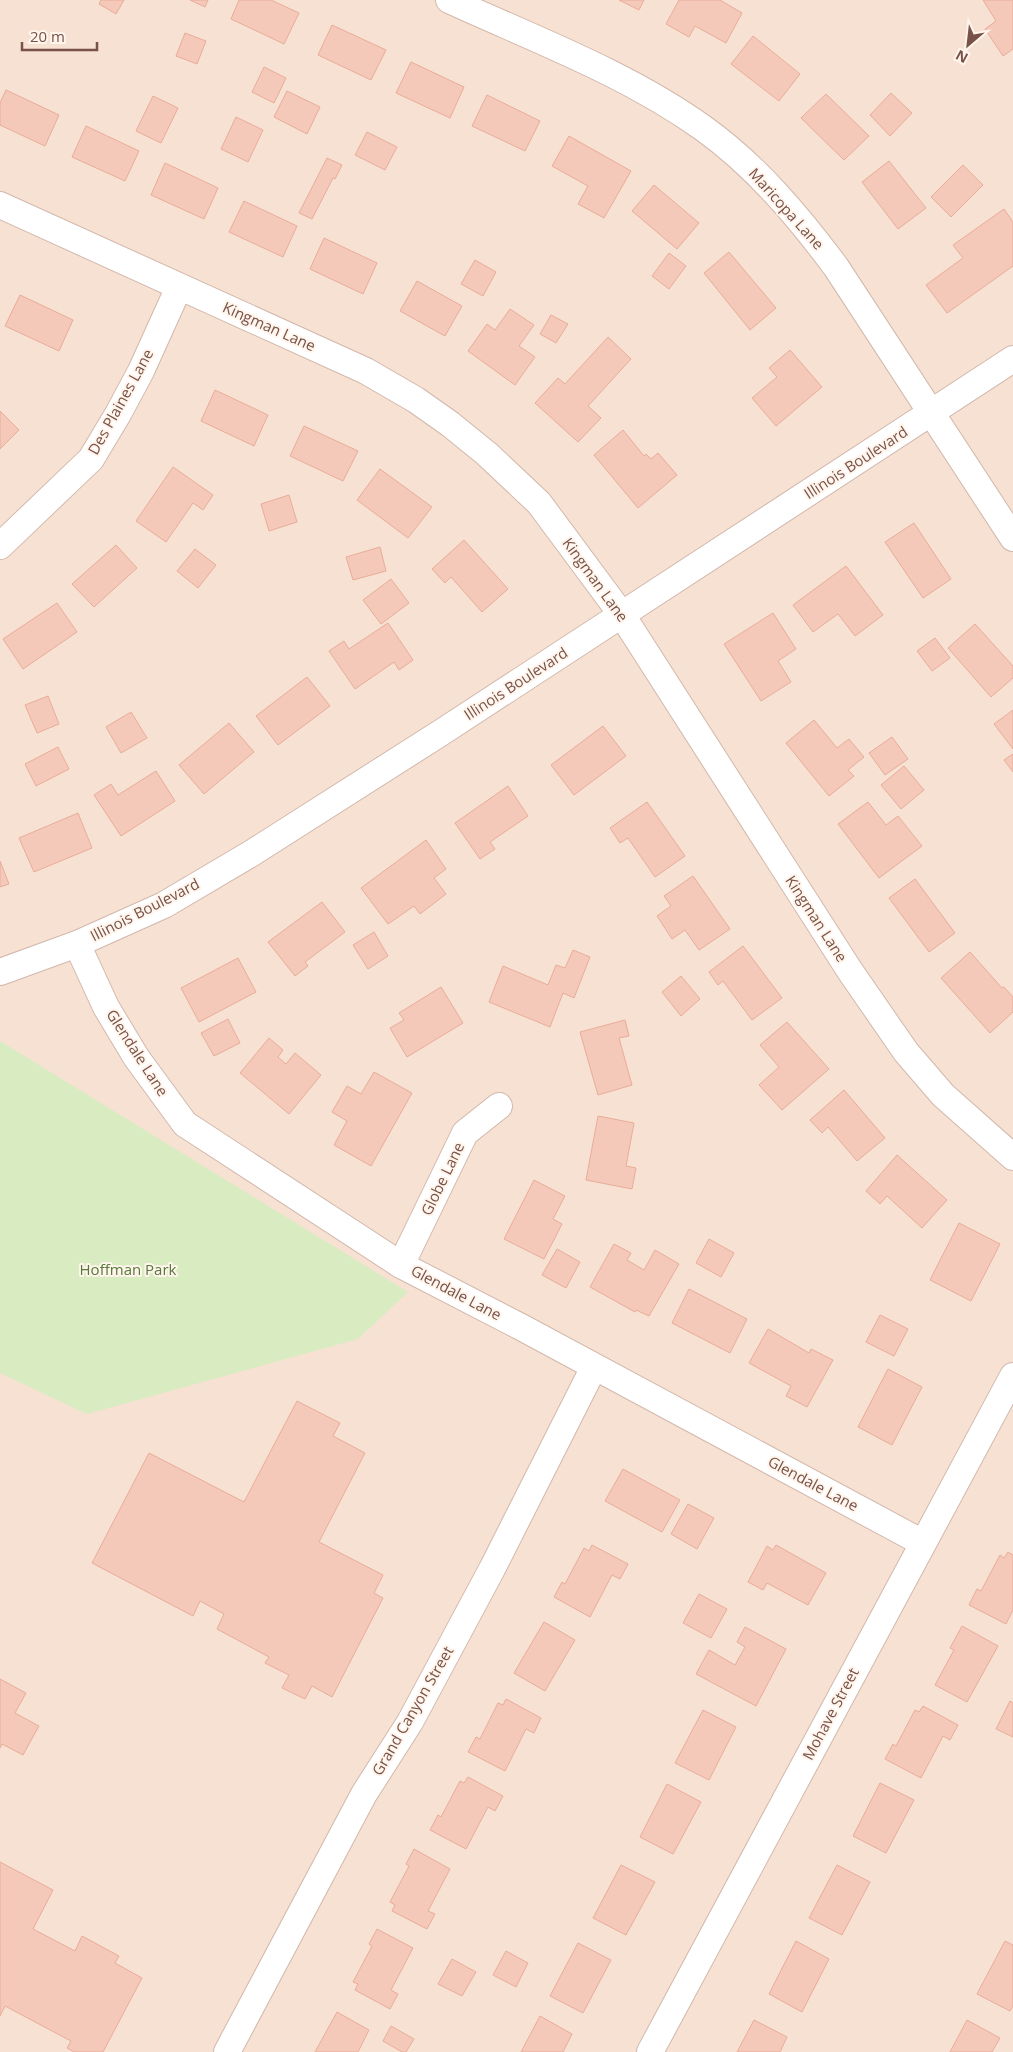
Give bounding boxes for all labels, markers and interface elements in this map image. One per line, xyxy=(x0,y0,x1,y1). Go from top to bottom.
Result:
scale bar xyxy=(22,20,98,52)
north arrow xyxy=(943,20,993,70)
text: 20 m xyxy=(30,26,65,46)
text: N xyxy=(952,46,971,68)
street label: Maricopa Lane xyxy=(745,163,829,253)
street label: Kingman Lane xyxy=(220,297,319,355)
street label: Des Plaines Lane xyxy=(83,345,157,458)
street label: Illinois Boulevard xyxy=(800,421,911,503)
street label: Kingman Lane xyxy=(558,533,633,626)
street label: Illinois Boulevard xyxy=(460,642,571,724)
street label: Kingman Lane xyxy=(781,871,852,966)
street label: Illinois Boulevard xyxy=(87,873,202,945)
street label: Glendale Lane xyxy=(102,1005,173,1100)
street label: Globe Lane xyxy=(416,1139,468,1218)
park label: Hoffman Park xyxy=(80,1259,177,1279)
street label: Glendale Lane xyxy=(408,1260,505,1324)
street label: Glendale Lane xyxy=(765,1451,862,1515)
street label: Grand Canyon Street xyxy=(367,1642,457,1779)
street label: Mohave Street xyxy=(797,1664,863,1763)

